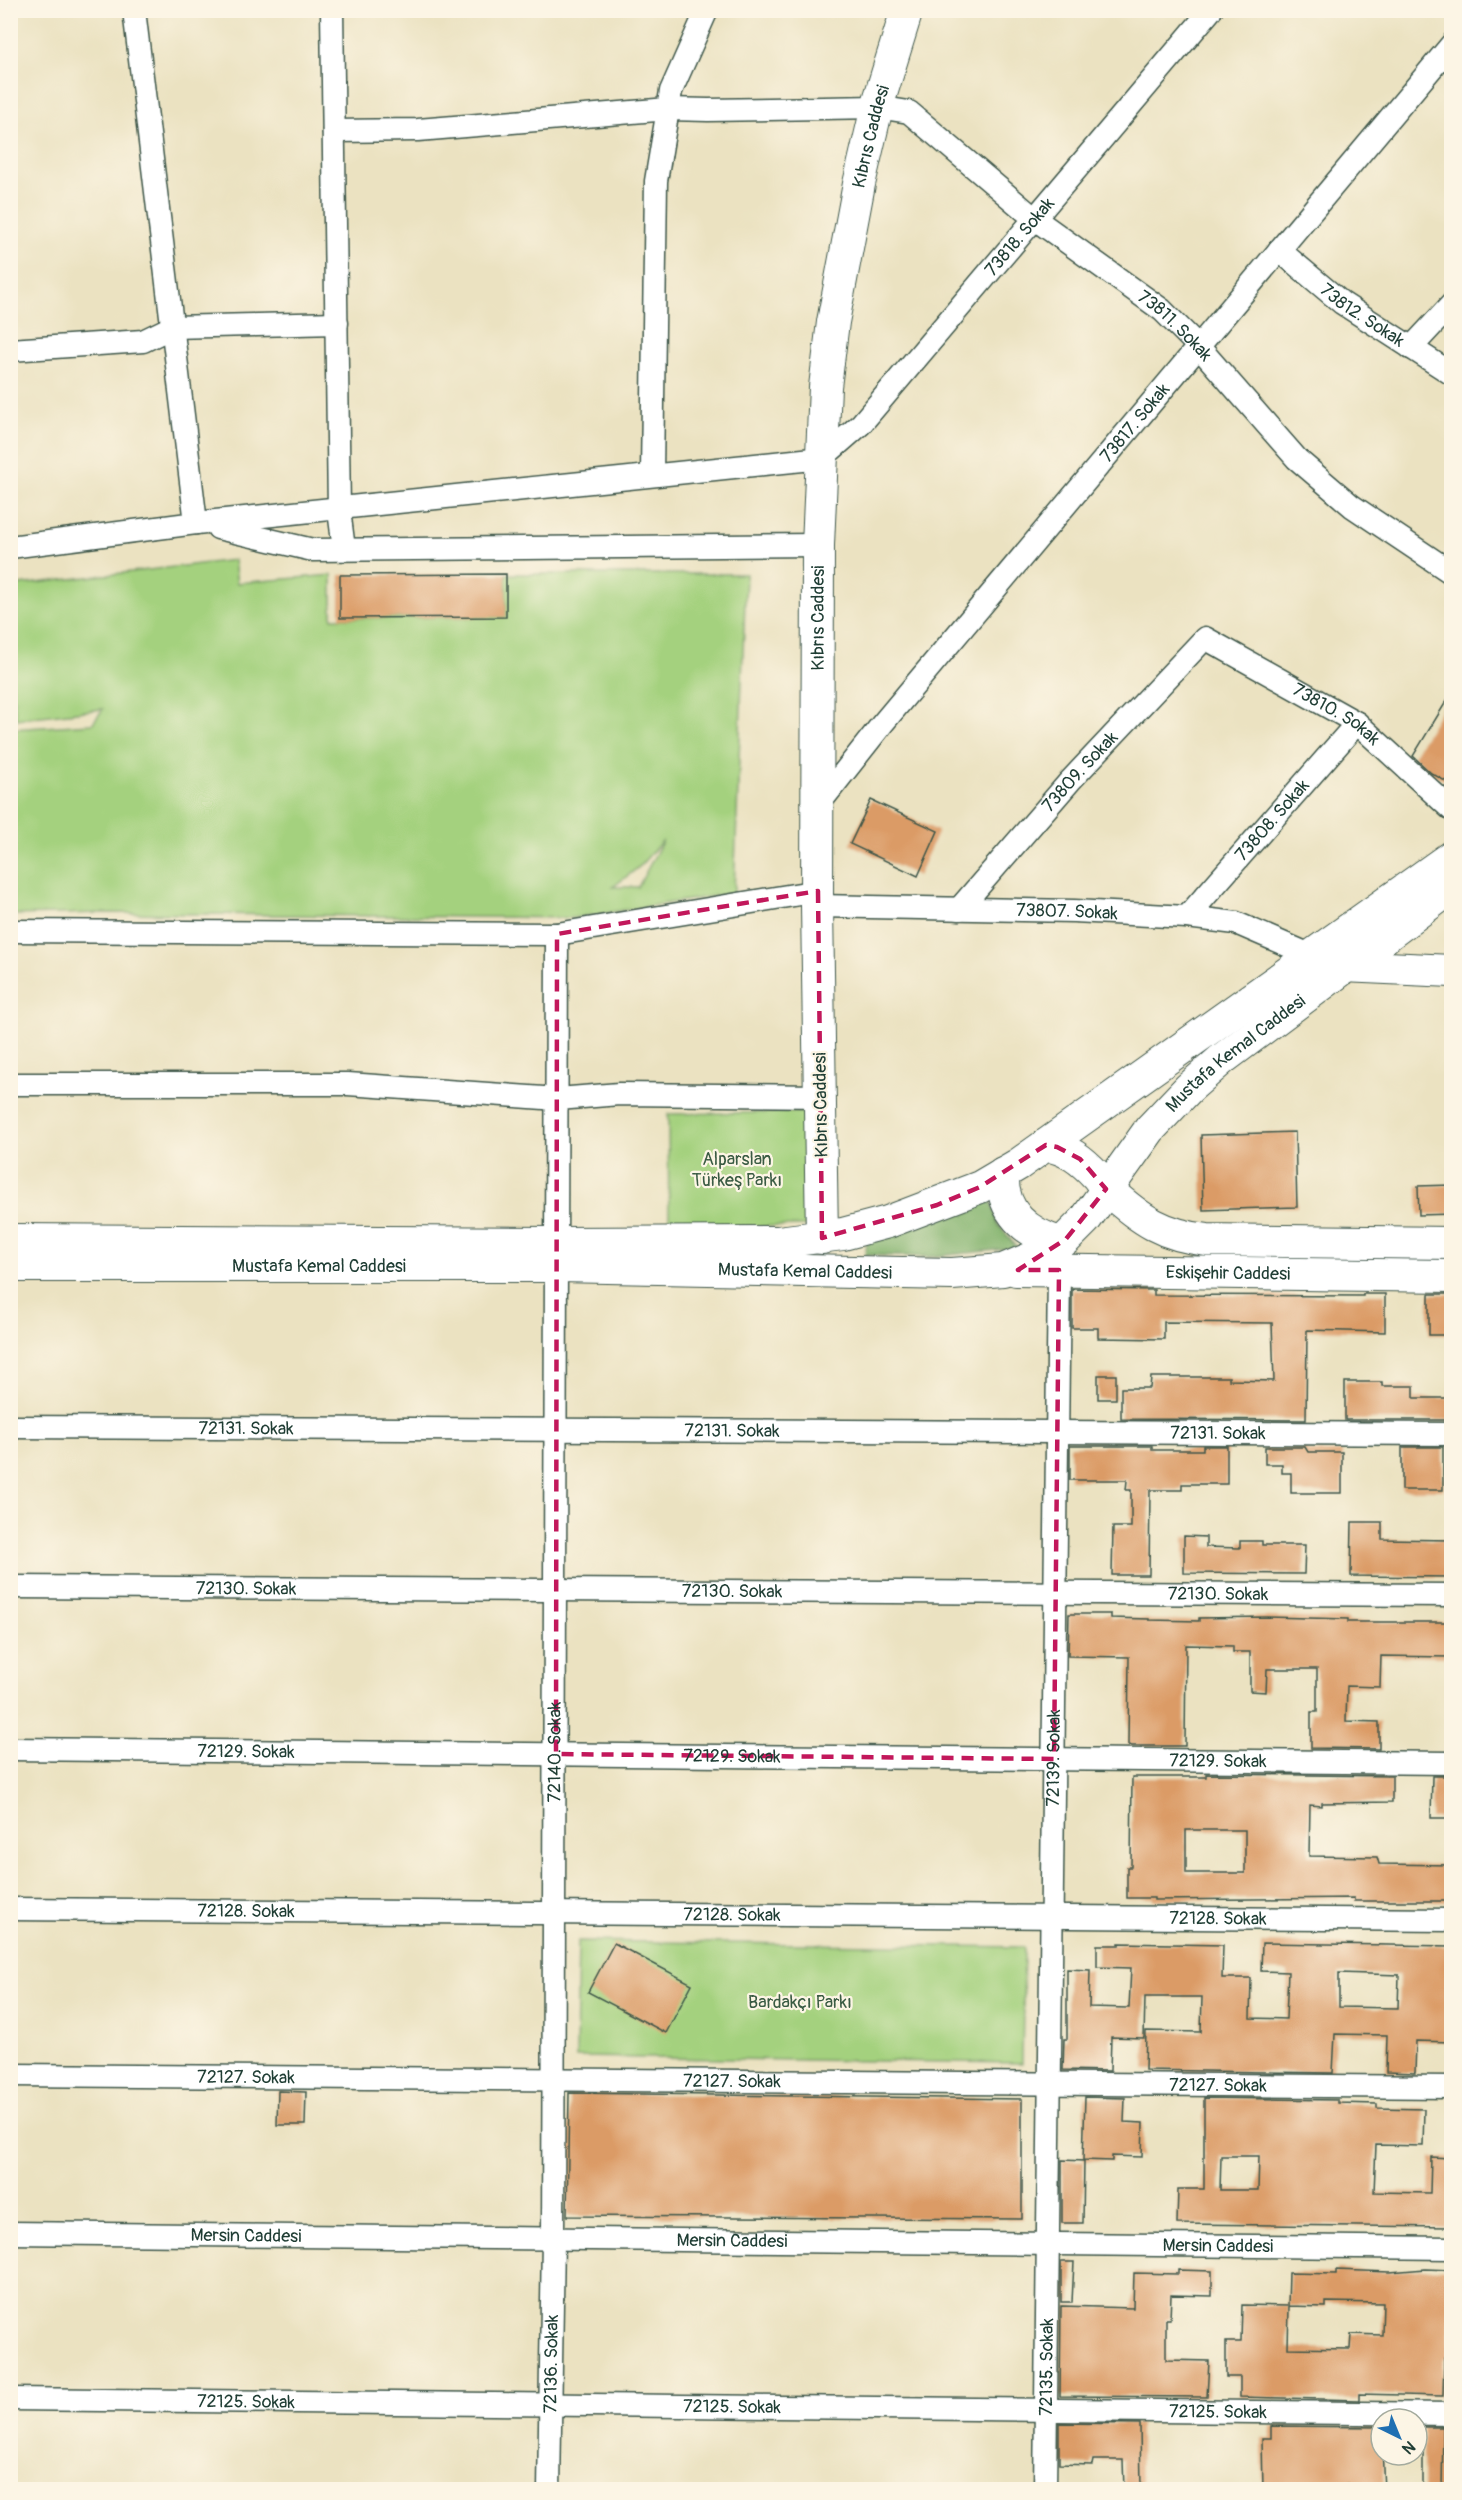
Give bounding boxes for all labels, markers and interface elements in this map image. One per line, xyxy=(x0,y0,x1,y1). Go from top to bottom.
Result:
street label: Kıbrıs Caddesi xyxy=(847,82,895,190)
street label: 73818. Sokak xyxy=(980,192,1060,281)
street label: 73812. Sokak xyxy=(1316,278,1409,352)
street label: 73811. Sokak xyxy=(1133,285,1218,366)
street label: 73817. Sokak xyxy=(1095,378,1175,467)
street label: Kıbrıs Caddesi xyxy=(806,565,829,671)
street label: 73810. Sokak xyxy=(1289,678,1385,750)
street label: 73809. Sokak xyxy=(1037,726,1123,817)
street label: 73808. Sokak xyxy=(1230,774,1314,866)
street label: 73807. Sokak xyxy=(1016,898,1119,925)
street label: Mustafa Kemal Caddesi xyxy=(1161,989,1310,1117)
street label: Kıbrıs Caddesi xyxy=(809,1052,833,1158)
park label: Alparslan Türkeş Parkı xyxy=(692,1148,782,1192)
street label: Mustafa Kemal Caddesi xyxy=(232,1255,406,1278)
street label: Mustafa Kemal Caddesi xyxy=(718,1258,892,1284)
street label: Eskişehir Caddesi xyxy=(1165,1261,1291,1285)
street label: 72131. Sokak xyxy=(198,1416,294,1440)
street label: 72131. Sokak xyxy=(684,1419,780,1442)
street label: 72131. Sokak xyxy=(1170,1421,1266,1445)
street label: 72130. Sokak xyxy=(196,1577,297,1600)
street label: 72130. Sokak xyxy=(682,1579,783,1603)
street label: 72130. Sokak xyxy=(1168,1582,1269,1605)
street label: 72140. Sokak xyxy=(543,1701,566,1802)
street label: 72139. Sokak xyxy=(1041,1709,1065,1807)
street label: 72129. Sokak xyxy=(197,1739,295,1763)
street label: 72129. Sokak xyxy=(683,1744,781,1768)
street label: 72129. Sokak xyxy=(1169,1749,1267,1773)
street label: 72128. Sokak xyxy=(197,1899,295,1923)
street label: 72128. Sokak xyxy=(683,1903,781,1926)
street label: 72128. Sokak xyxy=(1169,1906,1267,1930)
park label: Bardakçı Parkı xyxy=(748,1991,852,2014)
street label: 72127. Sokak xyxy=(197,2065,295,2089)
street label: 72127. Sokak xyxy=(683,2069,781,2093)
street label: 72127. Sokak xyxy=(1169,2073,1267,2097)
street label: Mersin Caddesi xyxy=(190,2223,302,2248)
street label: Mersin Caddesi xyxy=(676,2228,788,2253)
street label: Mersin Caddesi xyxy=(1162,2233,1274,2258)
street label: 72136. Sokak xyxy=(539,2314,563,2413)
street label: 72135. Sokak xyxy=(1034,2317,1058,2416)
street label: 72125. Sokak xyxy=(197,2389,296,2413)
street label: 72125. Sokak xyxy=(683,2395,782,2419)
street label: 72125. Sokak xyxy=(1169,2400,1267,2424)
north arrow xyxy=(1369,2407,1429,2467)
text: N xyxy=(1398,2436,1419,2458)

